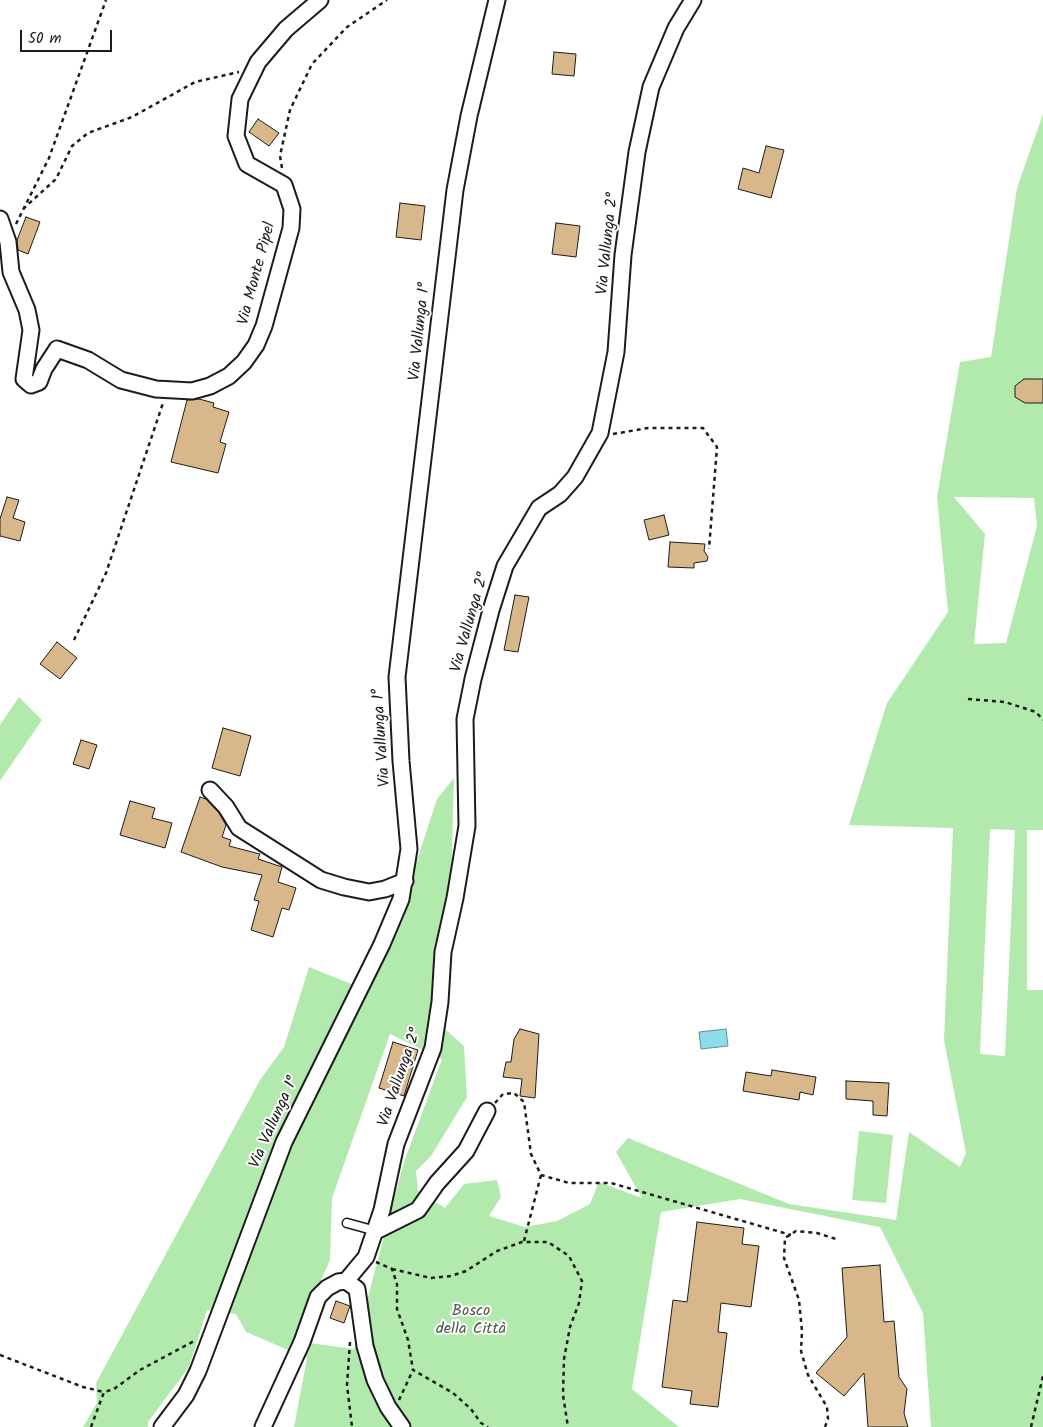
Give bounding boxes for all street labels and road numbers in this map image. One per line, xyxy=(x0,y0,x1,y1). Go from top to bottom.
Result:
street label: Via Vallunga 2° xyxy=(594,192,624,296)
street label: Via Monte Pipel xyxy=(235,220,281,328)
street label: Via Vallunga 1° xyxy=(406,282,436,382)
street label: Via Vallunga 2° xyxy=(448,571,494,675)
street label: Via Vallunga 1° xyxy=(370,688,396,788)
street label: Via Vallunga 2° xyxy=(375,1026,427,1130)
street label: Via Vallunga 1° xyxy=(246,1074,304,1172)

